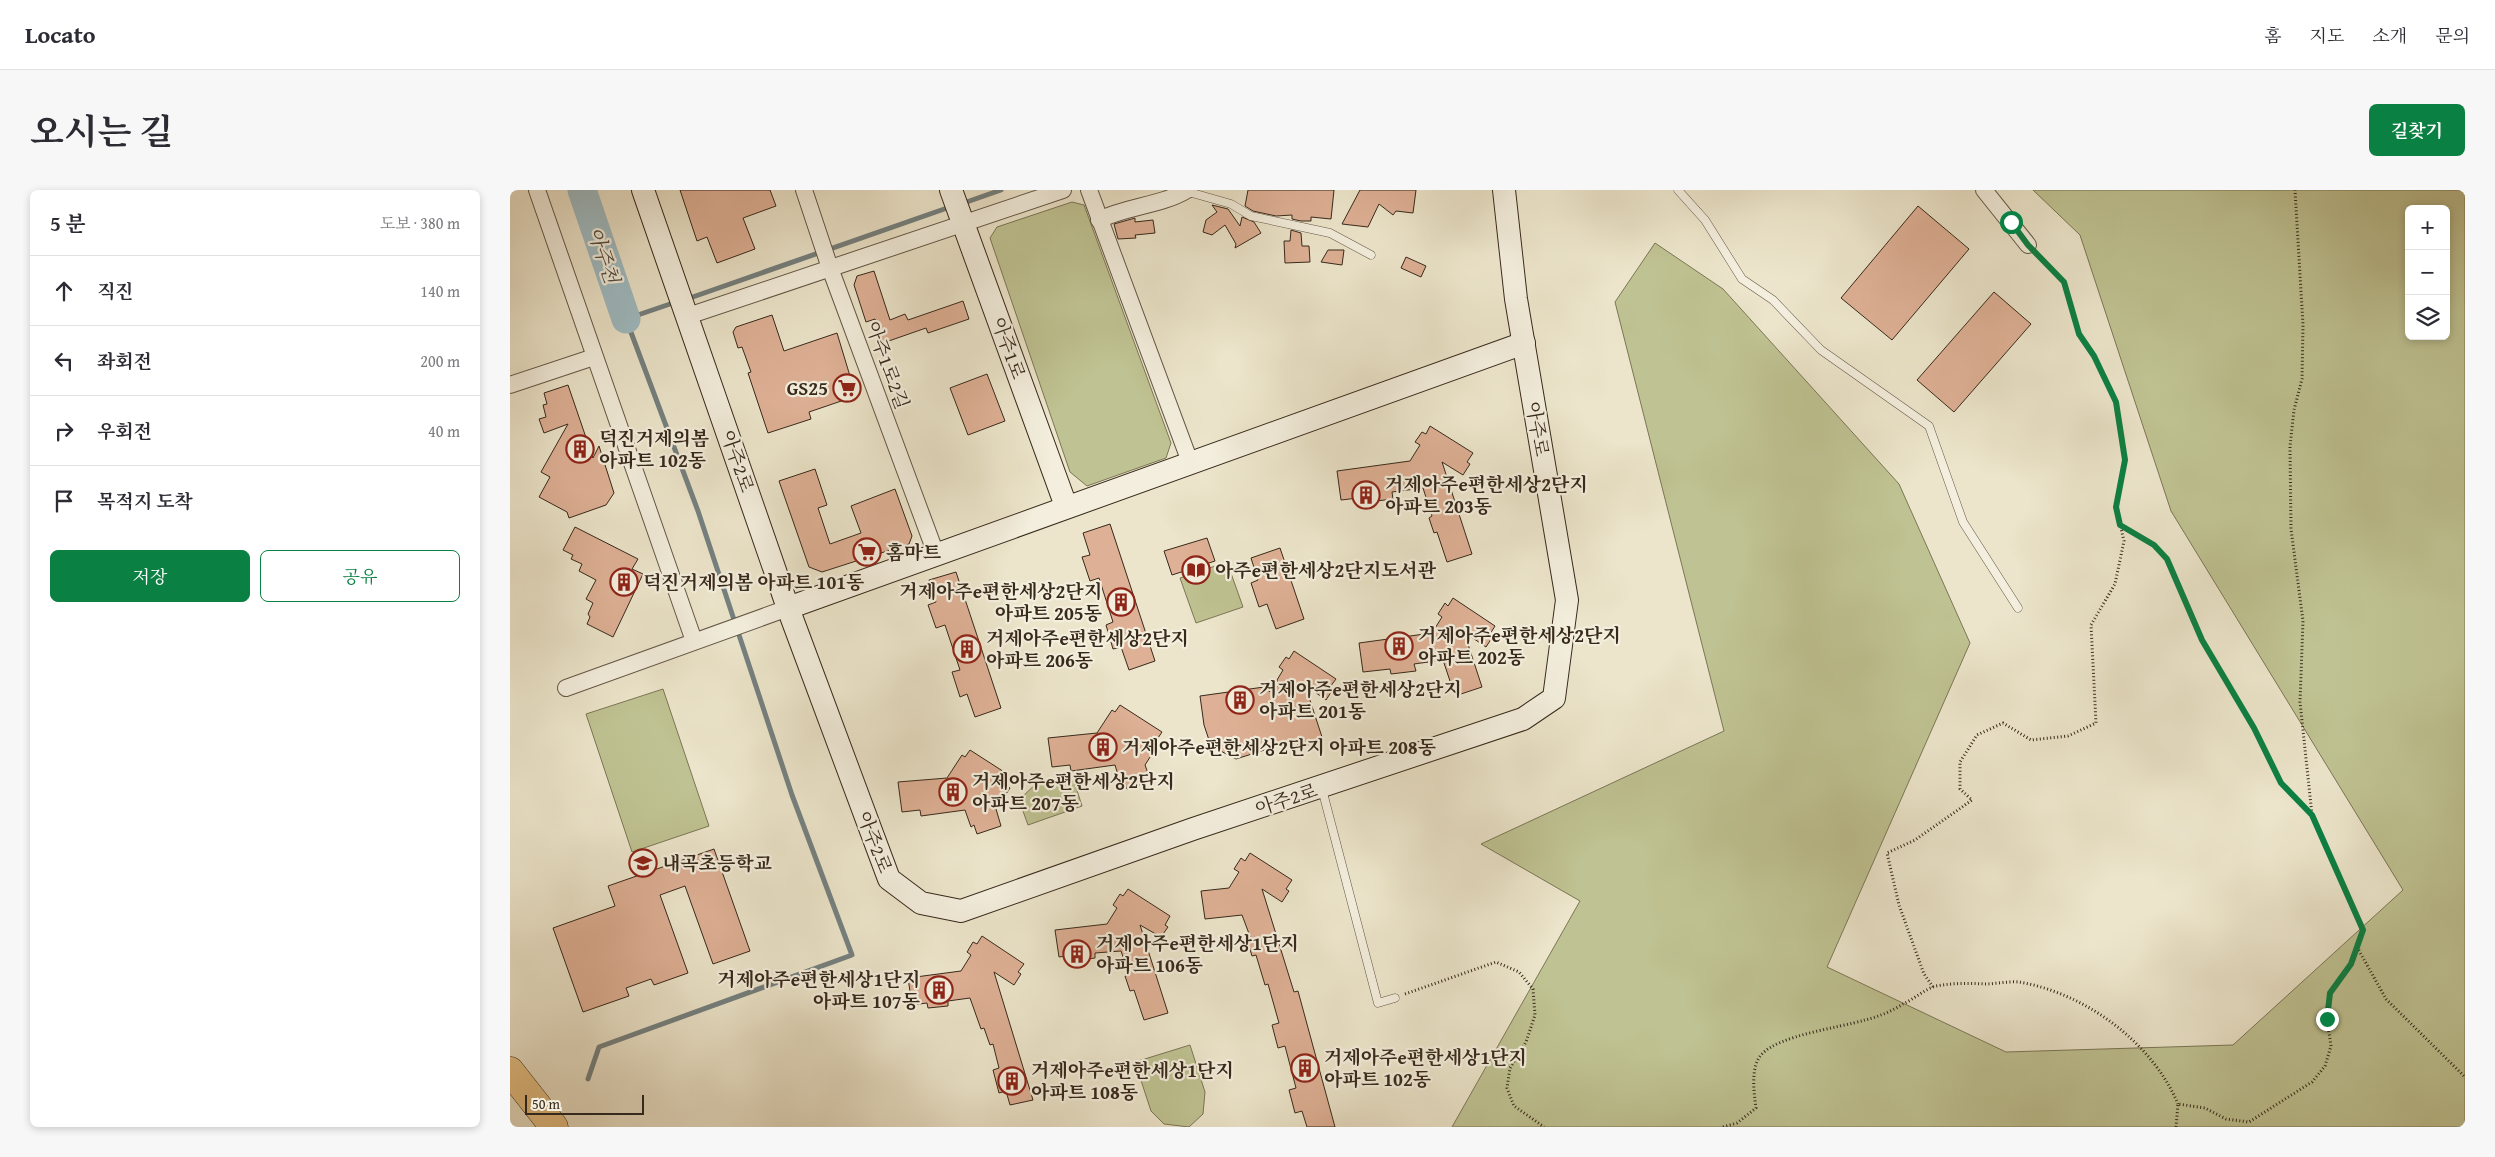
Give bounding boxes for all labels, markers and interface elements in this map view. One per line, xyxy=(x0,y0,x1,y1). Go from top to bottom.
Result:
text: Locato xyxy=(25,17,96,52)
text: 홈 xyxy=(2264,22,2282,49)
text: 지도 xyxy=(2310,22,2344,49)
text: 소개 xyxy=(2372,22,2407,49)
text: 문의 xyxy=(2435,22,2470,49)
button: 길찾기 xyxy=(2369,104,2465,156)
text: 오시는 길 xyxy=(30,106,173,157)
map controls xyxy=(2405,205,2450,340)
button: + xyxy=(2405,205,2450,250)
text: 5 분 xyxy=(50,208,86,239)
text: 도보 · 380 m xyxy=(380,211,460,235)
route start xyxy=(2000,211,2023,234)
water label: 아주천 xyxy=(581,223,628,289)
button: − xyxy=(2405,250,2450,295)
icon: ahead xyxy=(50,277,78,305)
text: 직진 xyxy=(97,277,134,305)
text: 140 m xyxy=(420,279,460,303)
button: layers xyxy=(2405,295,2450,340)
street label: 아주1로 xyxy=(985,313,1033,383)
street label: 아주1로2길 xyxy=(859,317,917,413)
icon: left xyxy=(50,347,78,375)
text: 좌회전 xyxy=(97,347,152,375)
text: 200 m xyxy=(420,349,460,373)
supermarket icon: GS25 xyxy=(832,373,862,403)
place label: GS25 xyxy=(787,374,828,402)
street label: 아주로 xyxy=(1519,399,1557,459)
icon: right xyxy=(50,417,78,445)
text: 우회전 xyxy=(97,417,152,445)
text: 40 m xyxy=(428,419,460,443)
place label: 덕진거제의봄 아파트 102동 xyxy=(599,424,709,474)
street label: 아주2로 xyxy=(714,426,762,496)
building icon: 덕진거제의봄 아파트 102동 xyxy=(565,434,595,464)
place label: 거제아주e편한세상2단지 아파트 203동 xyxy=(1385,470,1588,520)
building icon: 거제아주e편한세상2단지 아파트 203동 xyxy=(1351,480,1381,510)
icon: arrive xyxy=(50,487,78,515)
text: 목적지 도착 xyxy=(97,487,193,515)
supermarket icon: 홈마트 xyxy=(852,537,882,567)
place label: 홈마트 xyxy=(886,538,942,566)
button: 저장 xyxy=(50,550,250,602)
button: 공유 xyxy=(260,550,460,602)
library icon: 아주e편한세상2단지도서관 xyxy=(1181,555,1211,585)
place label: 아주e편한세상2단지도서관 xyxy=(1215,556,1437,584)
building icon: 덕진거제의봄 아파트 101동 xyxy=(609,567,639,597)
place label: 덕진거제의봄 아파트 101동 xyxy=(643,568,864,596)
place label: 거제아주e편한세상2단지 아파트 205동 xyxy=(899,577,1102,627)
building icon: 거제아주e편한세상2단지 아파트 205동 xyxy=(1106,587,1136,617)
place label: 거제아주e편한세상2단지 아파트 202동 xyxy=(1418,621,1621,671)
place label: 거제아주e편한세상2단지 아파트 206동 xyxy=(986,624,1189,674)
building icon: 거제아주e편한세상2단지 아파트 202동 xyxy=(1384,631,1414,661)
building icon: 거제아주e편한세상2단지 아파트 206동 xyxy=(952,634,982,664)
place label: 거제아주e편한세상2단지 아파트 201동 xyxy=(1259,675,1462,725)
building icon: 거제아주e편한세상2단지 아파트 201동 xyxy=(1225,685,1255,715)
building icon: 거제아주e편한세상2단지 아파트 208동 xyxy=(1088,732,1118,762)
place label: 거제아주e편한세상2단지 아파트 208동 xyxy=(1122,733,1436,761)
place label: 거제아주e편한세상2단지 아파트 207동 xyxy=(972,767,1175,817)
street label: 아주2로 xyxy=(1251,776,1321,822)
building icon: 거제아주e편한세상2단지 아파트 207동 xyxy=(938,777,968,807)
street label: 아주2로 xyxy=(850,807,900,877)
school or university icon: 내곡초등학교 xyxy=(628,848,658,878)
place label: 내곡초등학교 xyxy=(662,849,772,877)
place label: 거제아주e편한세상1단지 아파트 106동 xyxy=(1096,929,1299,979)
building icon: 거제아주e편한세상1단지 아파트 106동 xyxy=(1062,939,1092,969)
place label: 거제아주e편한세상1단지 아파트 107동 xyxy=(717,965,920,1015)
building icon: 거제아주e편한세상1단지 아파트 107동 xyxy=(924,975,954,1005)
route end xyxy=(2316,1008,2339,1031)
place label: 거제아주e편한세상1단지 아파트 102동 xyxy=(1324,1043,1527,1093)
building icon: 거제아주e편한세상1단지 아파트 102동 xyxy=(1290,1053,1320,1083)
place label: 거제아주e편한세상1단지 아파트 108동 xyxy=(1031,1056,1234,1106)
building icon: 거제아주e편한세상1단지 아파트 108동 xyxy=(997,1066,1027,1096)
scale bar xyxy=(525,1092,644,1115)
text: 50 m xyxy=(532,1094,560,1114)

